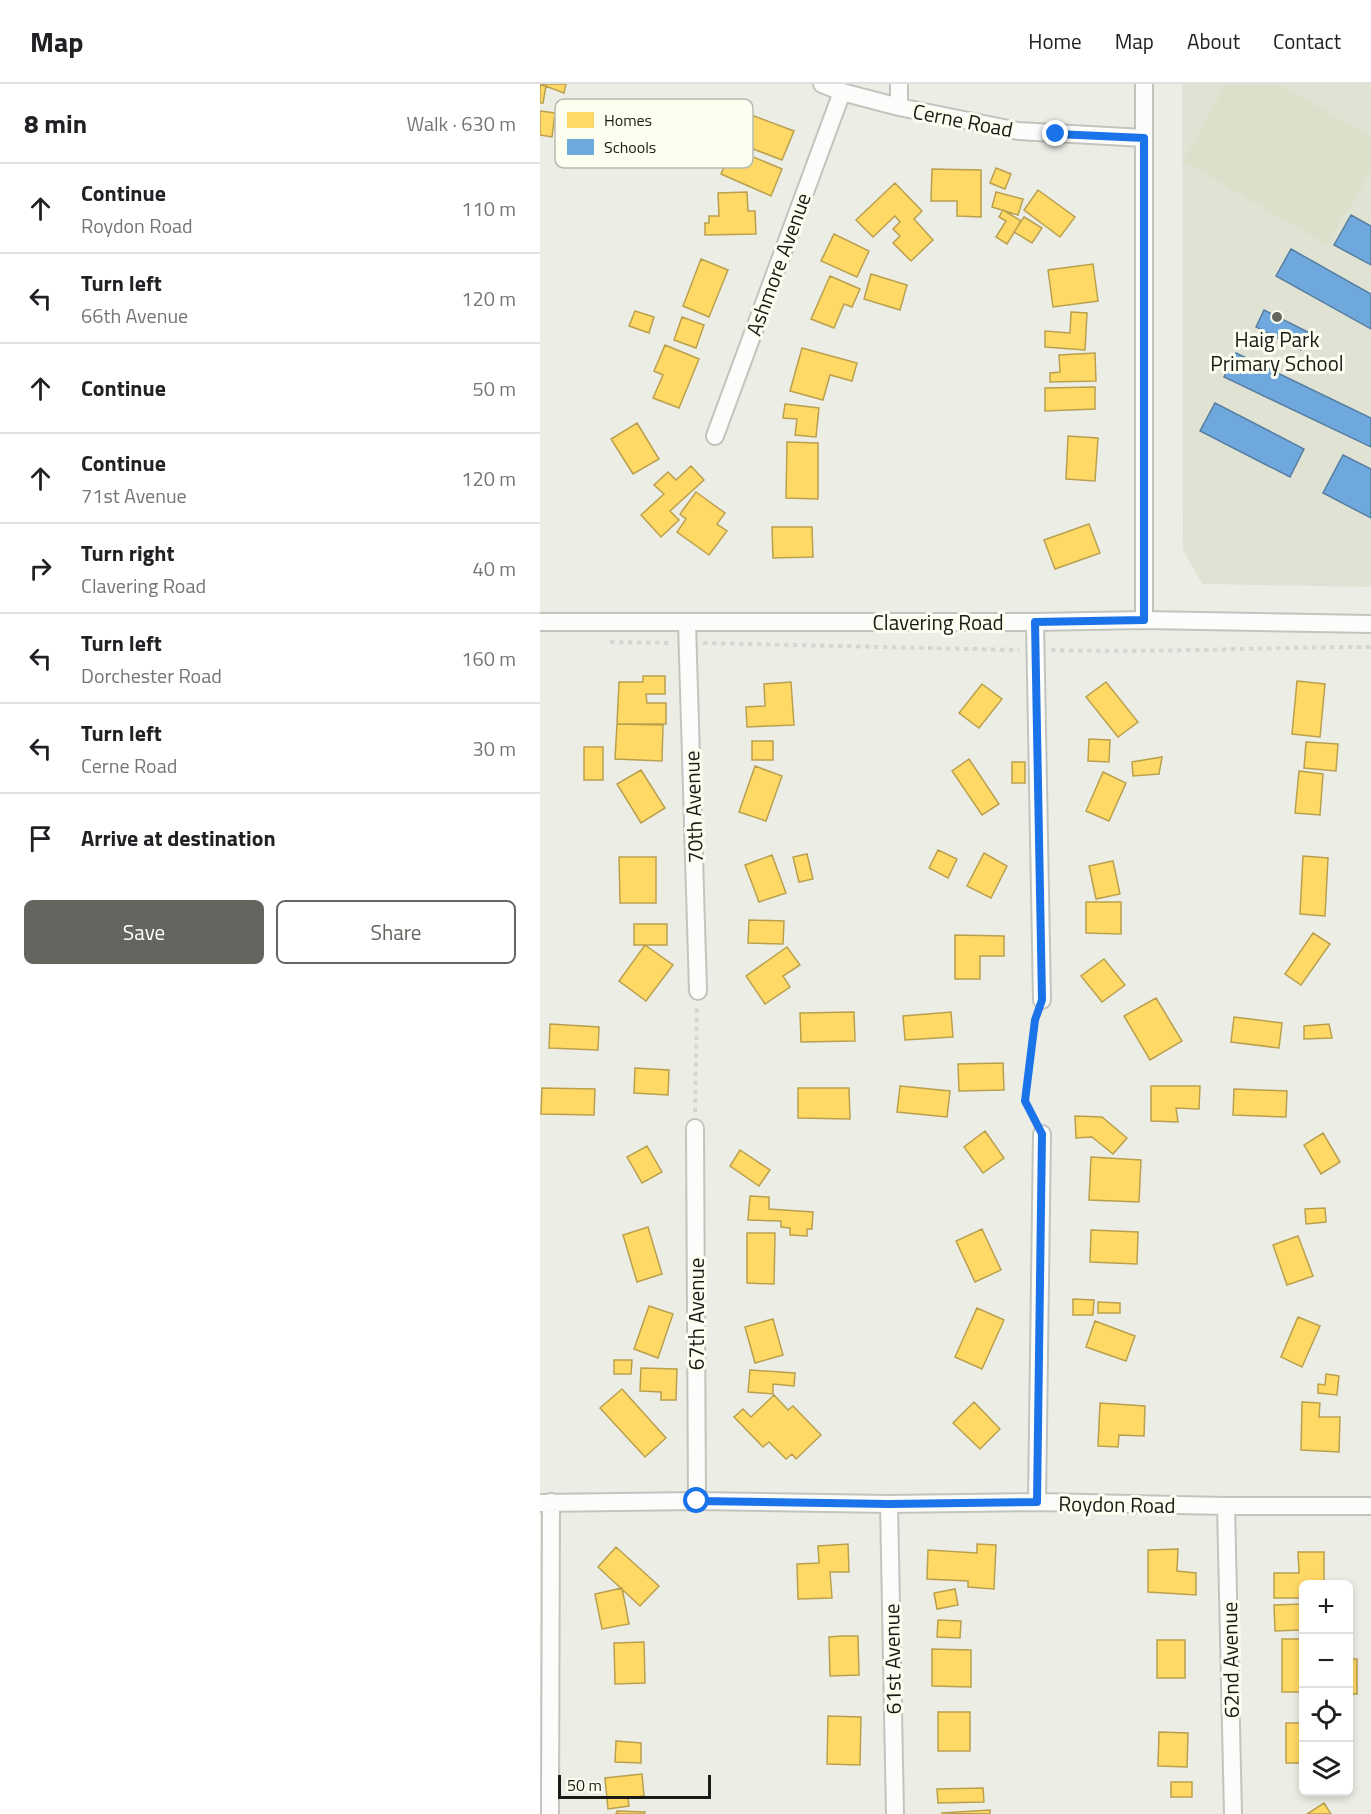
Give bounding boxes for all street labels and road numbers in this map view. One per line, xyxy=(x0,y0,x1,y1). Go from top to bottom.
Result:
street label: Cerne Road xyxy=(910,95,1016,145)
street label: Ashmore Avenue xyxy=(737,188,819,340)
street label: Clavering Road xyxy=(872,606,1004,638)
street label: 70th Avenue xyxy=(675,750,711,864)
street label: 67th Avenue xyxy=(680,1258,712,1370)
street label: Roydon Road xyxy=(1058,1487,1176,1521)
street label: 62nd Avenue xyxy=(1213,1602,1247,1718)
street label: 61st Avenue xyxy=(875,1603,909,1715)

